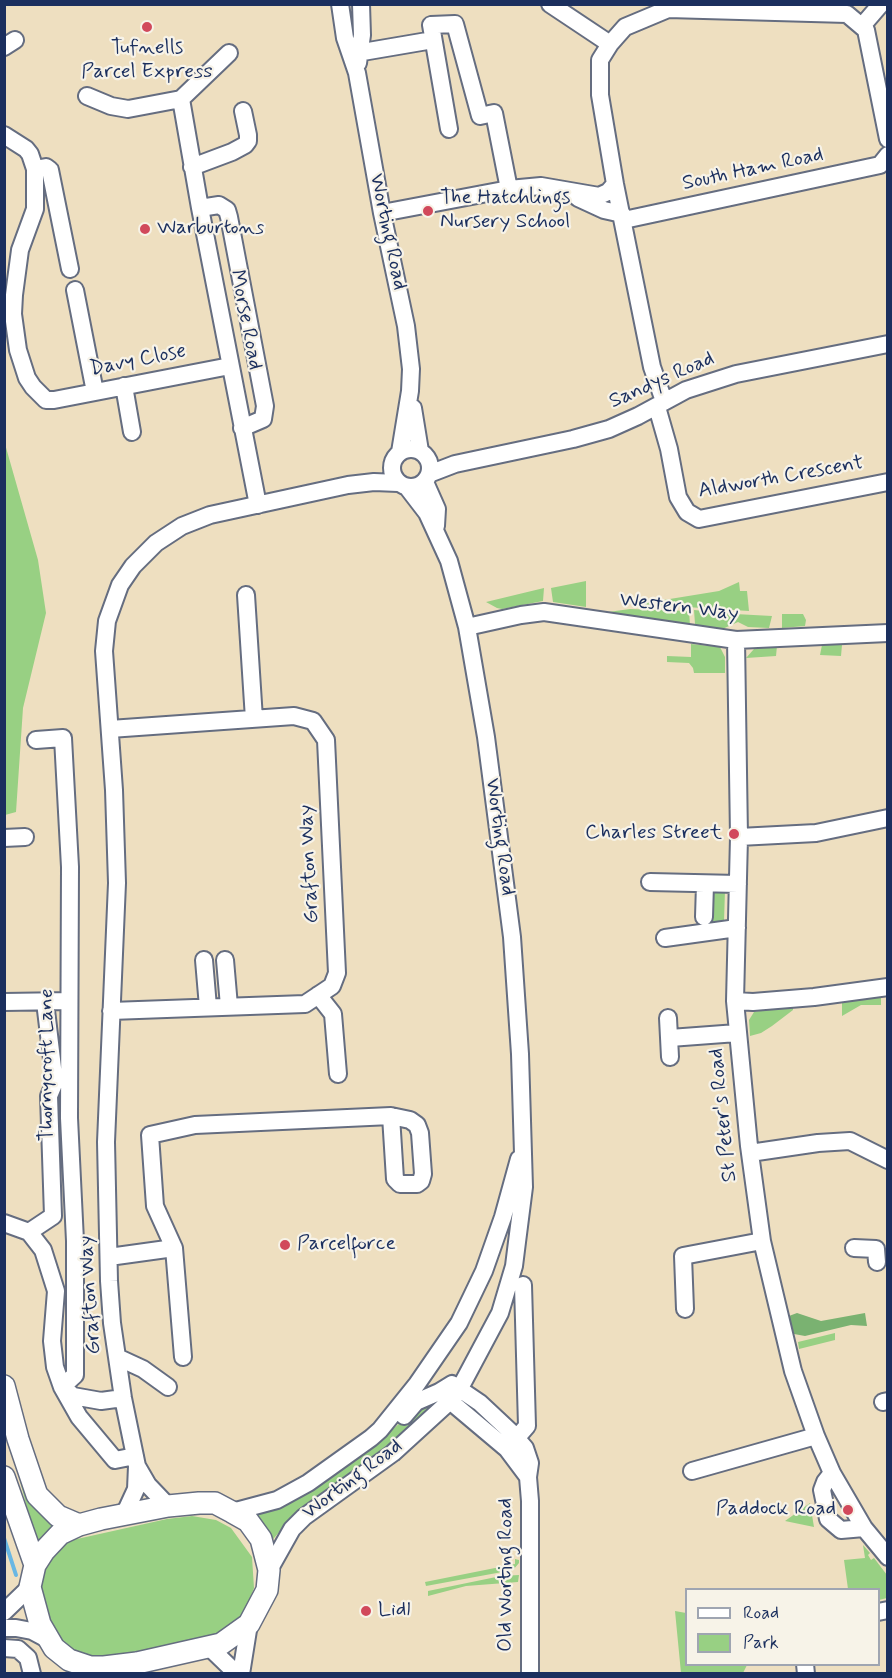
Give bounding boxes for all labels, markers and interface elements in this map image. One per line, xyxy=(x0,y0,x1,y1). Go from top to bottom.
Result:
marker: Tufnells Parcel Express xyxy=(140,20,154,34)
place label: Tufnells Parcel Express xyxy=(81,36,213,86)
street label: South Ham Road xyxy=(680,143,826,197)
street label: Worting Road xyxy=(362,171,412,293)
place label: The Hatchlings Nursery School xyxy=(440,186,571,236)
marker: The Hatchlings Nursery School xyxy=(421,204,435,218)
place label: Warburtons xyxy=(157,216,264,242)
marker: Warburtons xyxy=(138,222,152,236)
street label: Morse Road xyxy=(223,268,267,372)
street label: Davy Close xyxy=(88,339,188,383)
street label: Sandys Road xyxy=(606,347,718,415)
street label: Aldworth Crescent xyxy=(696,451,866,505)
street label: Western Way xyxy=(618,588,740,628)
street label: Worting Road xyxy=(478,777,520,897)
street label: Grafton Way xyxy=(294,804,326,924)
place label: Charles Street xyxy=(585,821,722,847)
marker: Charles Street xyxy=(727,827,741,841)
street label: Thornycroft Lane xyxy=(35,989,61,1141)
street label: St Peter's Road xyxy=(704,1047,744,1183)
place label: Parcelforce xyxy=(297,1232,396,1258)
street label: Grafton Way xyxy=(74,1235,108,1355)
marker: Parcelforce xyxy=(278,1238,292,1252)
street label: Worting Road xyxy=(298,1434,408,1526)
place label: Paddock Road xyxy=(716,1497,836,1523)
street label: Old Worting Road xyxy=(494,1498,520,1652)
marker: Paddock Road xyxy=(841,1503,855,1517)
legend xyxy=(685,1588,880,1666)
place label: Lidl xyxy=(378,1598,410,1624)
text: Road xyxy=(743,1601,779,1625)
marker: Lidl xyxy=(359,1604,373,1618)
text: Park xyxy=(743,1631,779,1655)

